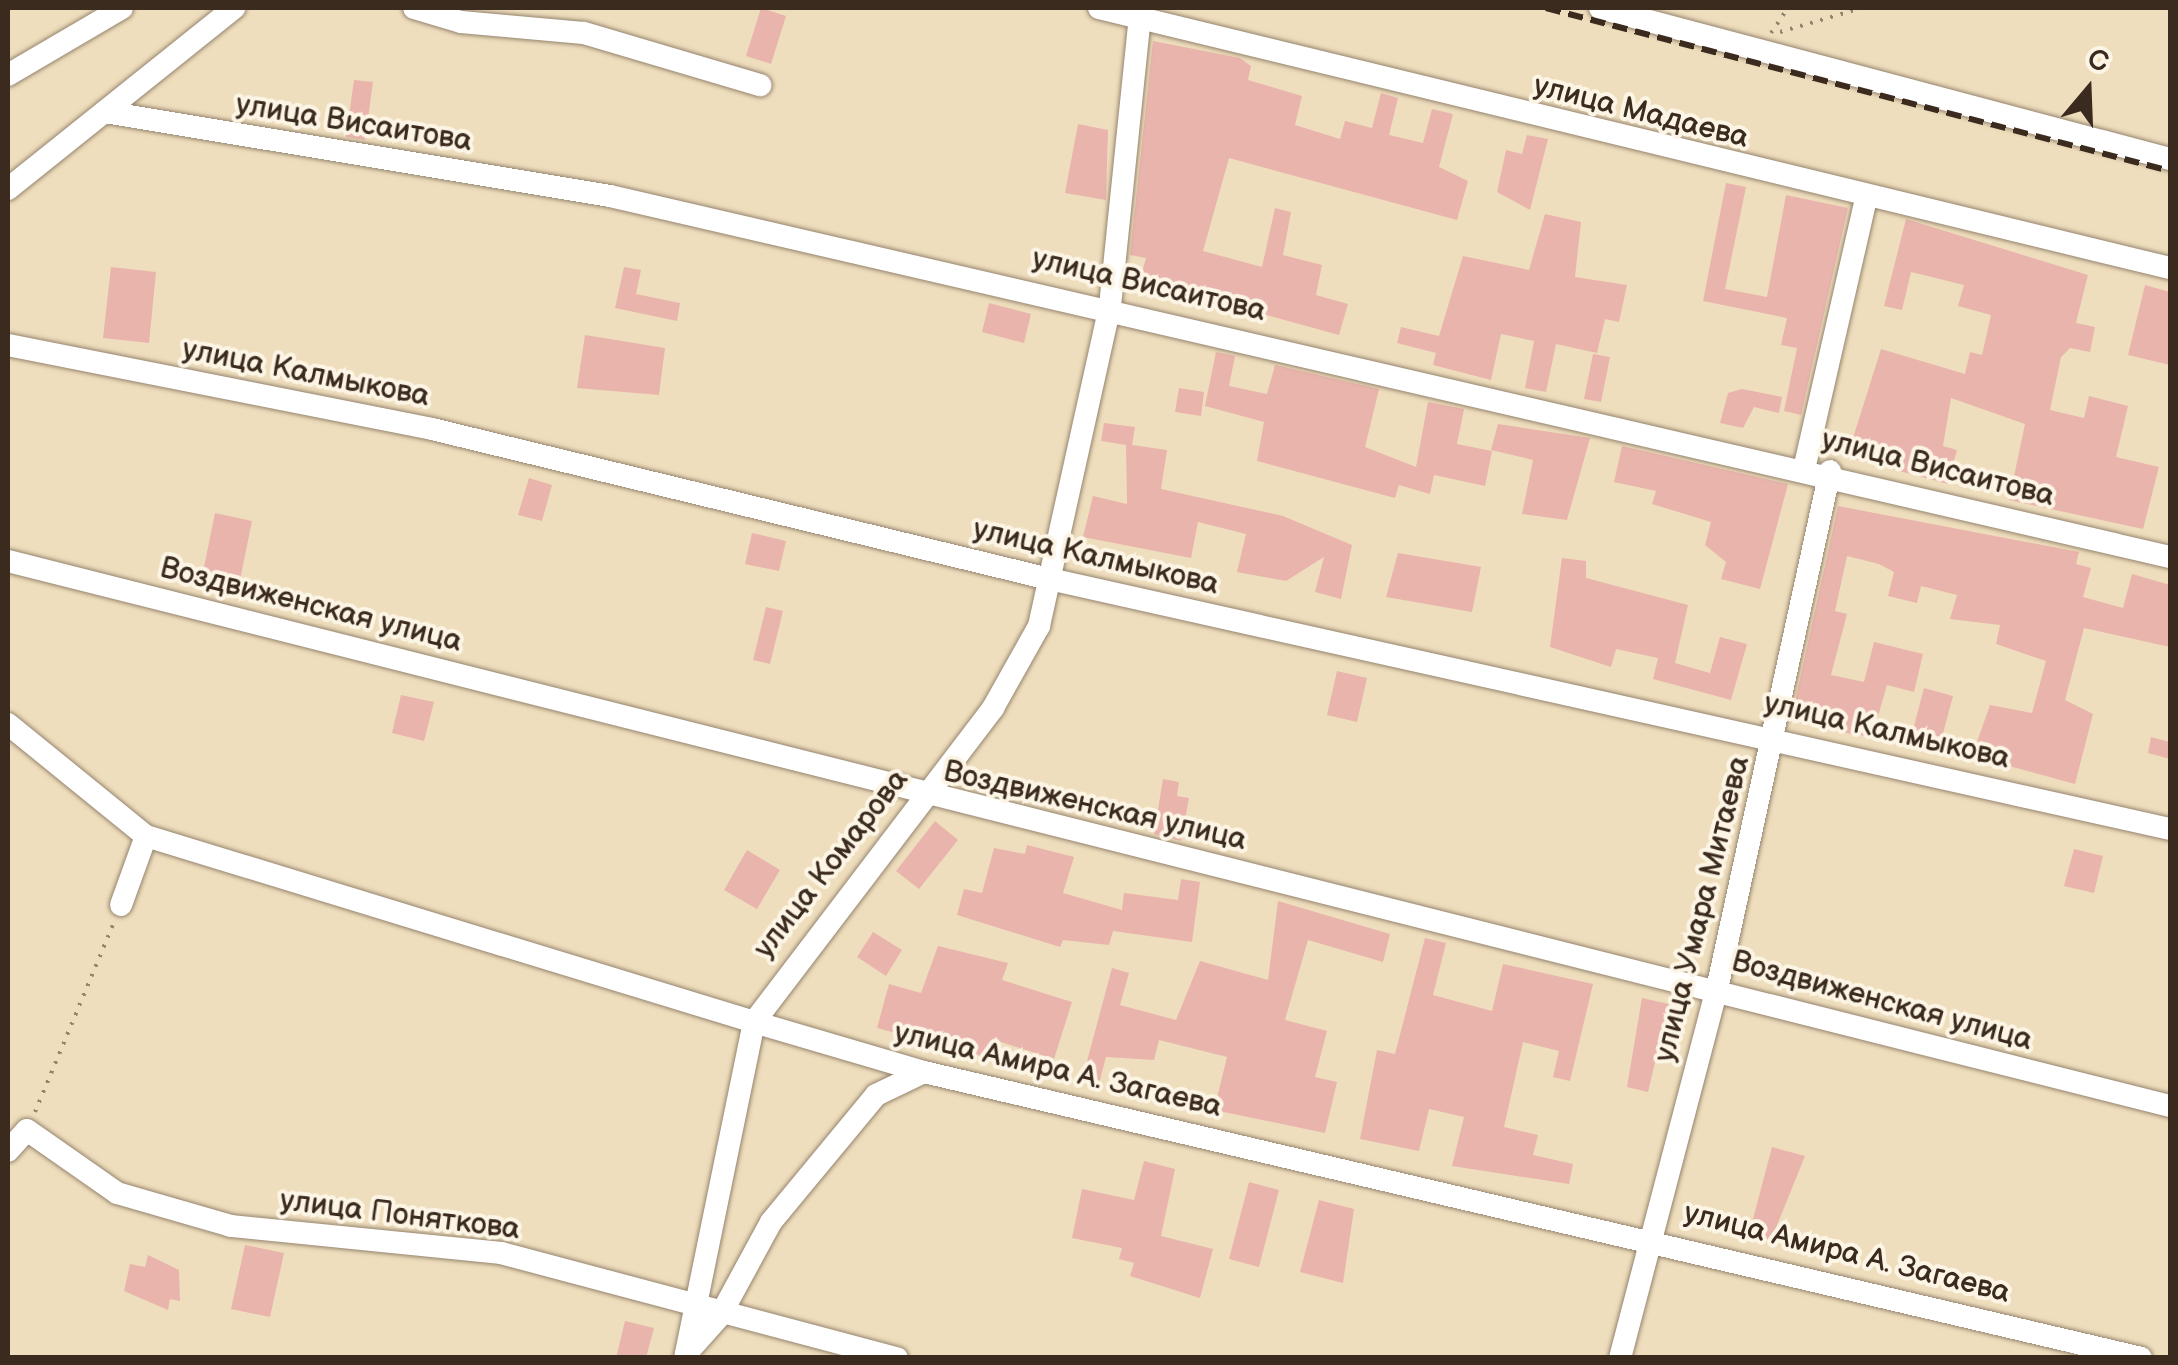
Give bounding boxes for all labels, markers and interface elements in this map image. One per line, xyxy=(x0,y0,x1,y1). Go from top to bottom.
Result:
north arrow xyxy=(2038,40,2138,140)
text: С xyxy=(2083,42,2113,80)
street label: улица Мадаева xyxy=(1530,68,1752,156)
street label: улица Висаитова xyxy=(233,87,475,159)
street label: улица Висаитова xyxy=(1029,241,1269,329)
street label: улица Калмыкова xyxy=(179,331,433,415)
street label: улица Висаитова xyxy=(1818,422,2058,514)
street label: улица Калмыкова xyxy=(970,511,1222,603)
street label: Воздвиженская улица xyxy=(156,550,466,660)
street label: улица Калмыкова xyxy=(1761,685,2013,777)
street label: улица Умара Митаева xyxy=(1647,752,1757,1066)
street label: Воздвиженская улица xyxy=(940,754,1250,858)
street label: улица Комарова xyxy=(746,762,916,966)
street label: Воздвиженская улица xyxy=(1728,944,2036,1058)
street label: улица Амира А. Загаева xyxy=(891,1015,1225,1125)
street label: улица Поняткова xyxy=(278,1182,522,1248)
street label: улица Амира А. Загаева xyxy=(1680,1195,2014,1311)

